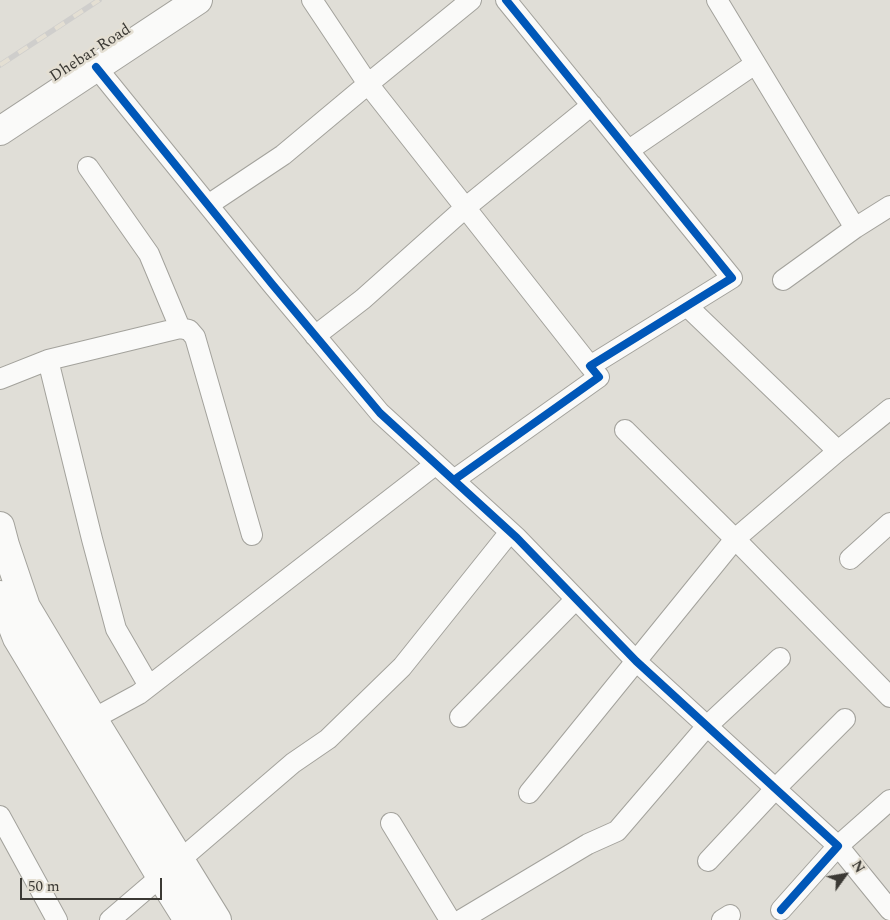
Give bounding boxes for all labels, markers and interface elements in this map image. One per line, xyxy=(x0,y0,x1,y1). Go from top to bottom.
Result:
street label: Dhebar Road xyxy=(47,21,135,87)
north arrow xyxy=(820,850,870,900)
text: N xyxy=(846,856,870,877)
scale bar xyxy=(22,868,165,900)
text: 50 m xyxy=(28,875,60,898)

